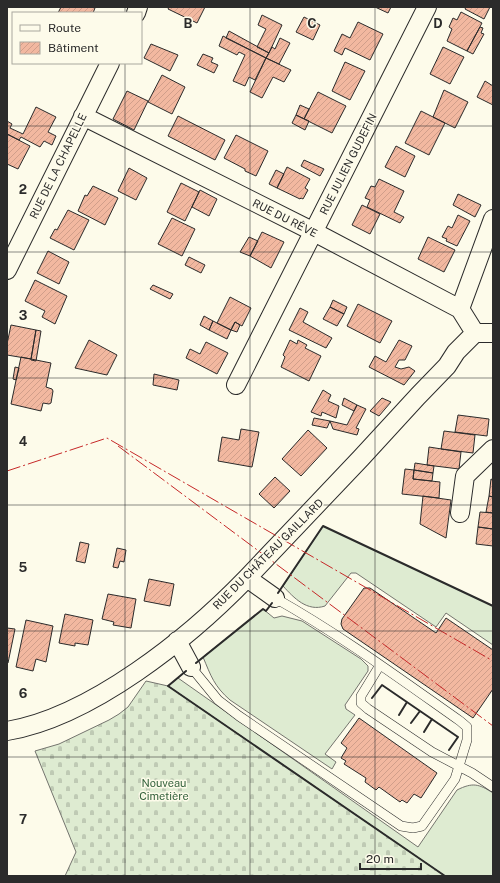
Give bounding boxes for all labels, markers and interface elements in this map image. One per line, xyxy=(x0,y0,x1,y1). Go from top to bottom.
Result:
legend xyxy=(12,12,142,64)
text: B xyxy=(184,16,193,31)
text: C xyxy=(307,16,317,31)
text: D xyxy=(433,16,443,31)
text: Route xyxy=(48,21,81,35)
text: Bâtiment xyxy=(48,41,99,55)
street label: RUE DE LA CHAPELLE xyxy=(27,111,89,221)
street label: RUE JULIEN GUDEFIN xyxy=(317,111,379,217)
text: 2 xyxy=(19,182,27,197)
street label: RUE DU RÊVE xyxy=(251,197,319,240)
text: 3 xyxy=(19,308,28,323)
text: 4 xyxy=(19,434,28,449)
street label: RUE DU CHÂTEAU GAILLARD xyxy=(210,496,326,612)
text: 5 xyxy=(19,560,28,575)
text: 6 xyxy=(19,686,28,701)
park label: Nouveau Cimetière xyxy=(139,777,189,802)
text: 7 xyxy=(19,812,27,827)
scale bar xyxy=(360,845,421,871)
text: 20 m xyxy=(366,852,394,866)

